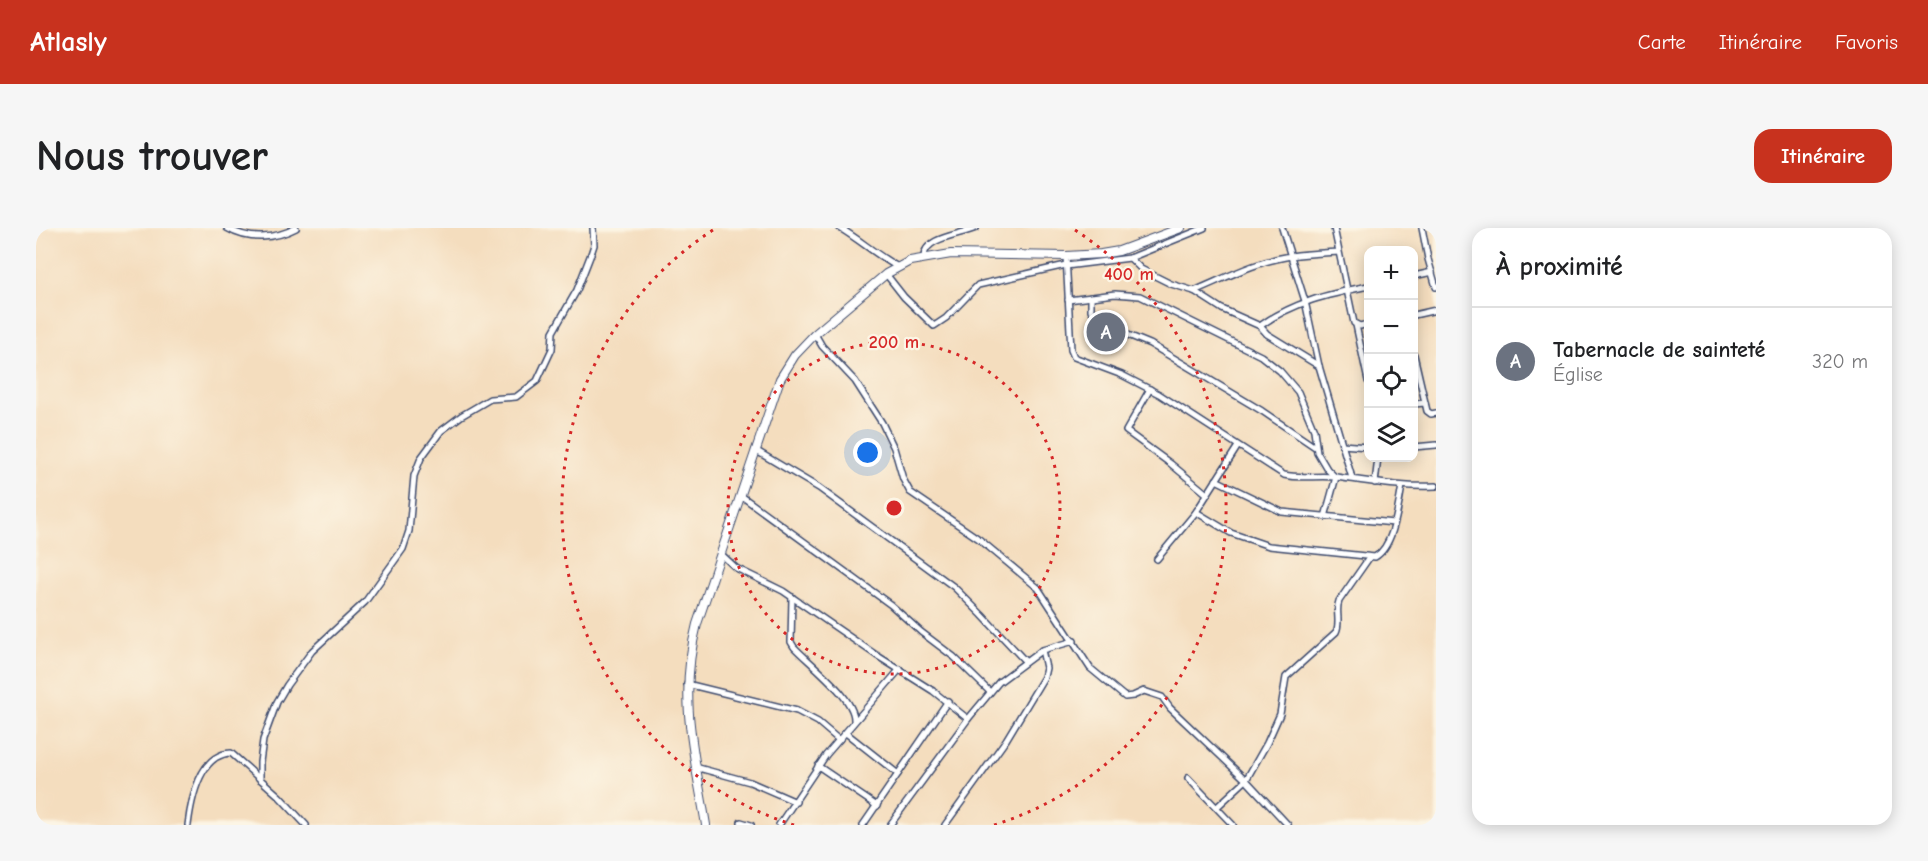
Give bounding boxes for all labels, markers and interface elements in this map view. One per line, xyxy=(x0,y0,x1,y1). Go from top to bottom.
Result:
text: Atlasly xyxy=(30,26,107,58)
text: Carte xyxy=(1638,30,1686,54)
text: Itinéraire xyxy=(1719,30,1802,54)
text: Favoris xyxy=(1835,30,1898,54)
button: Itinéraire xyxy=(1754,129,1892,183)
text: Nous trouver xyxy=(36,132,268,181)
map controls xyxy=(1364,246,1418,462)
button: + xyxy=(1364,246,1418,300)
text: À proximité xyxy=(1496,252,1623,282)
text: 400 m xyxy=(1104,264,1154,285)
button: − xyxy=(1364,300,1418,354)
pin: A xyxy=(1086,310,1126,354)
text: 200 m xyxy=(869,332,919,353)
text: Tabernacle de sainteté xyxy=(1553,337,1765,363)
text: A xyxy=(1510,350,1521,373)
text: 320 m xyxy=(1812,350,1868,373)
button: locate xyxy=(1364,354,1418,408)
text: Église xyxy=(1553,363,1603,386)
button: layers xyxy=(1364,408,1418,462)
your location xyxy=(853,438,882,467)
centre of rings xyxy=(884,498,904,518)

